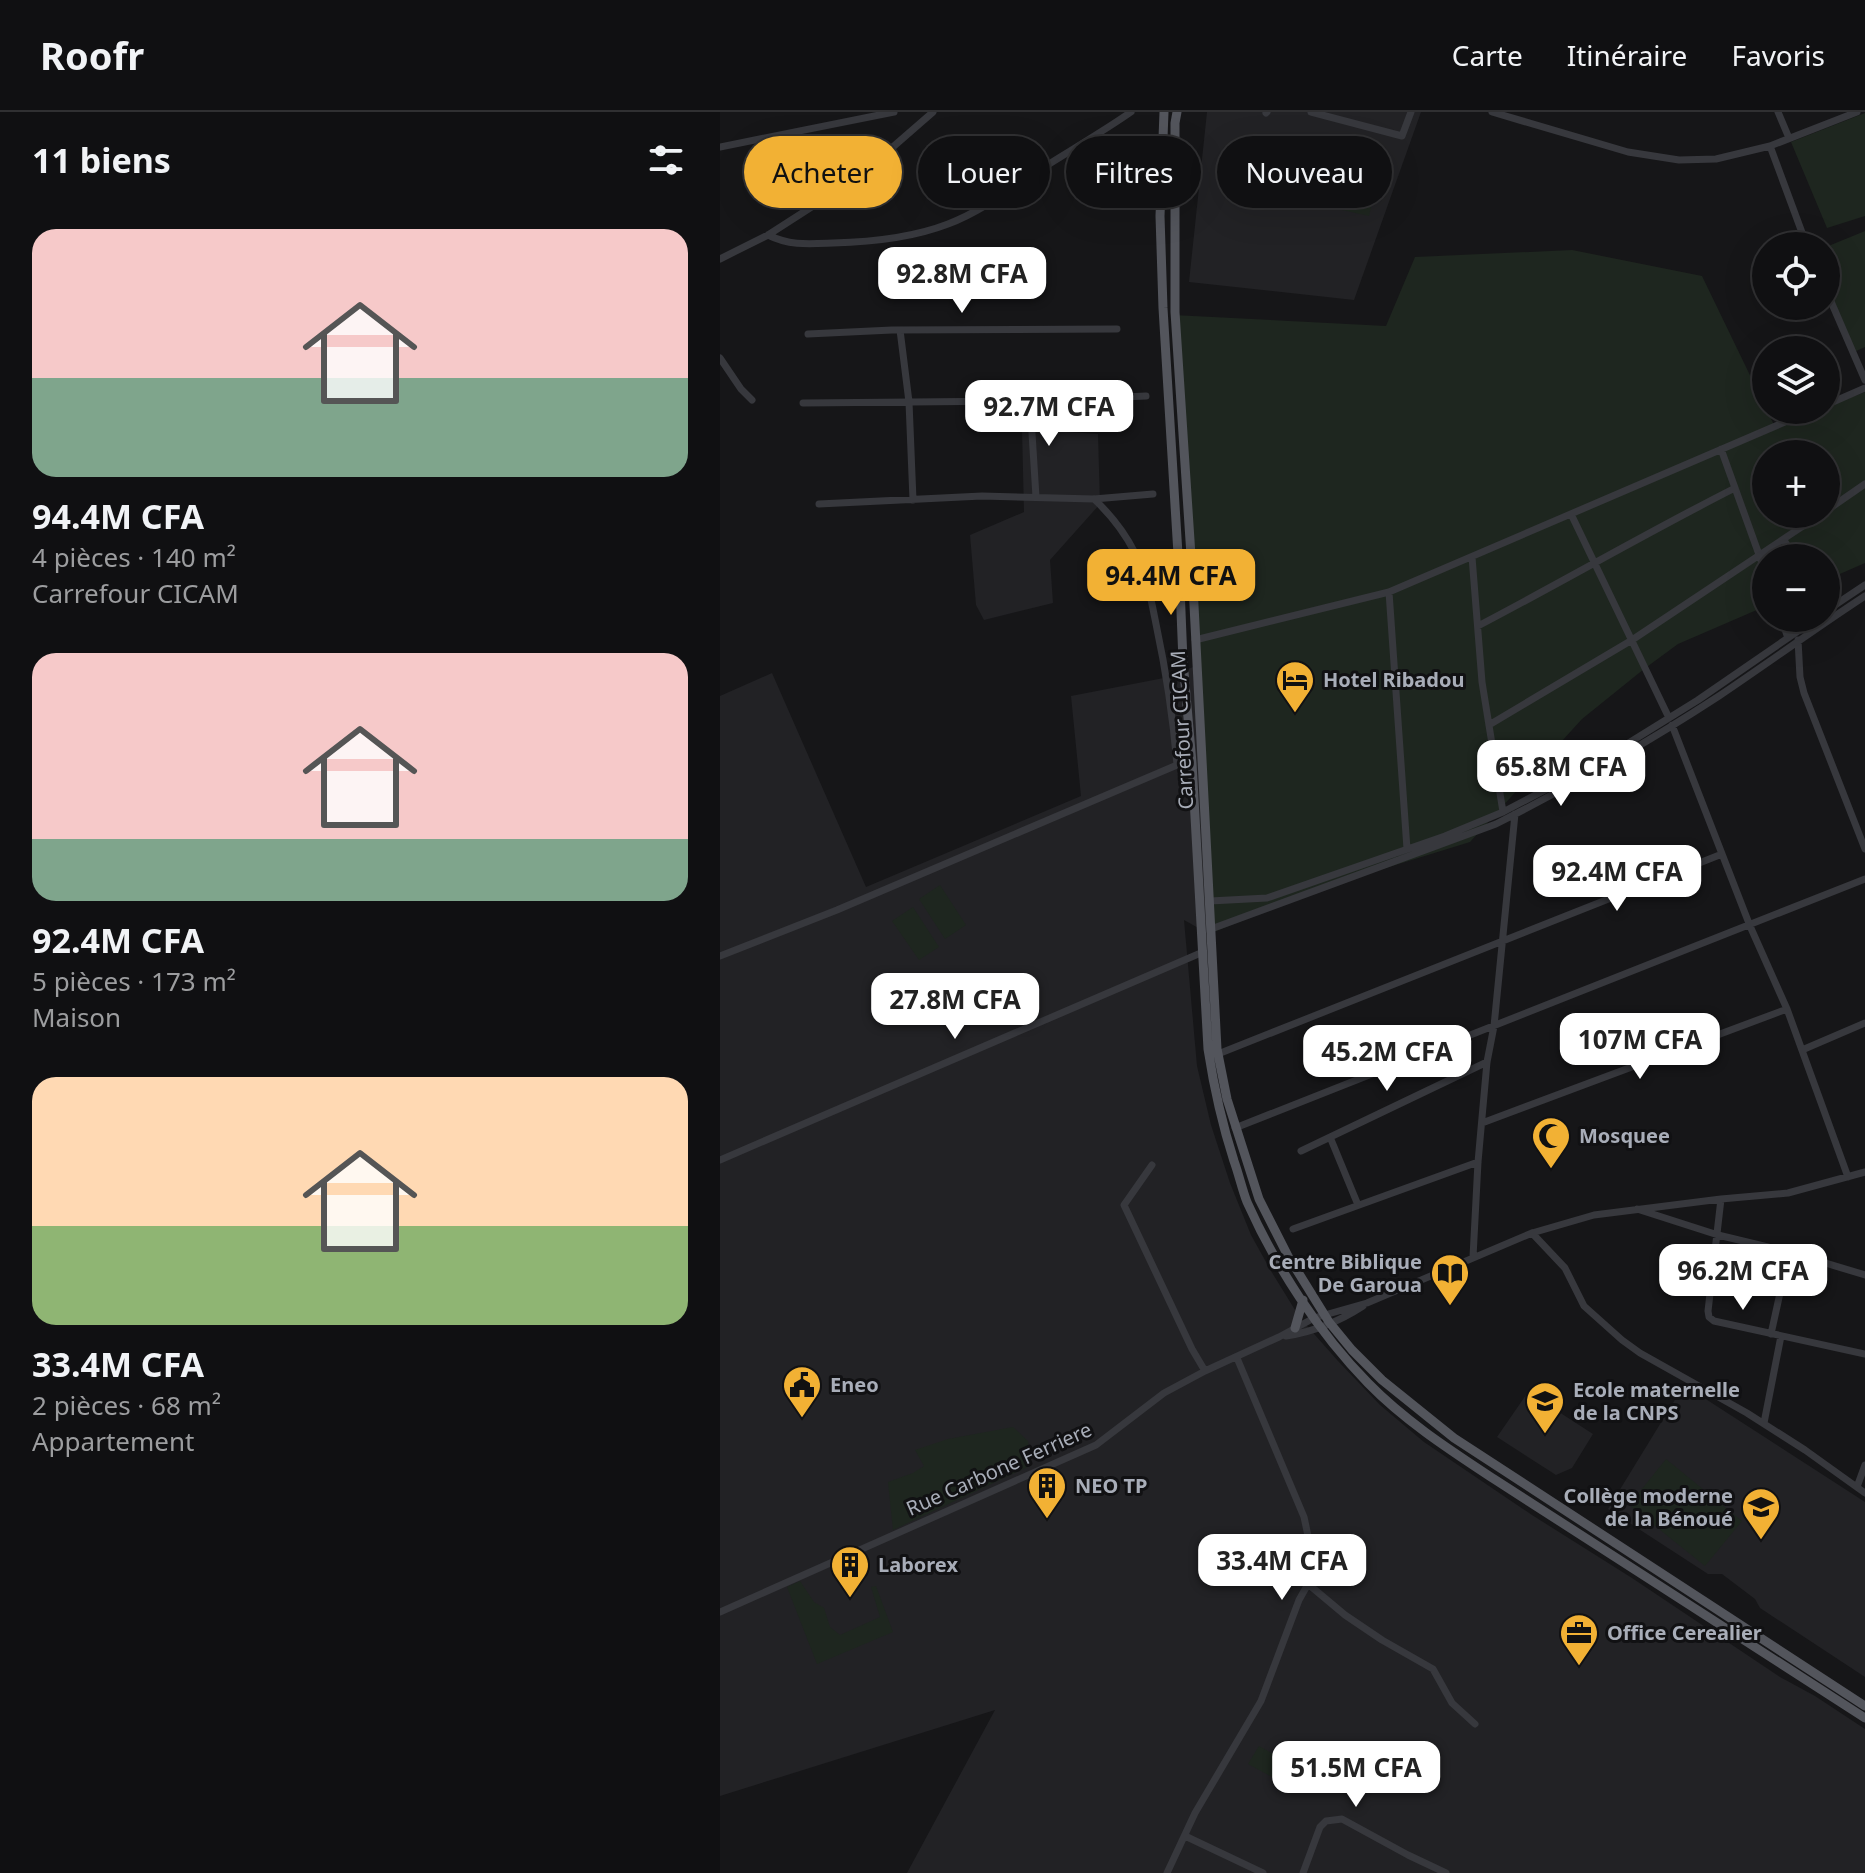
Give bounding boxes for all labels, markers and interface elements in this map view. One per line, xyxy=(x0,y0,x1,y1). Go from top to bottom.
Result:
text: Roofr xyxy=(40,29,144,81)
text: Carte xyxy=(1452,36,1523,74)
text: Itinéraire xyxy=(1567,36,1687,74)
text: Favoris xyxy=(1731,36,1825,74)
chip: Acheter xyxy=(744,136,902,208)
chip: Louer xyxy=(918,136,1050,208)
chip: Filtres xyxy=(1066,136,1201,208)
chip: Nouveau xyxy=(1217,136,1392,208)
text: 11 biens xyxy=(32,137,171,183)
icon: filters xyxy=(644,138,688,182)
map controls xyxy=(1752,232,1840,632)
button: locate xyxy=(1752,232,1840,320)
pin: 92.8M CFA xyxy=(870,247,1054,315)
text: 92.8M CFA xyxy=(896,255,1028,291)
icon: home xyxy=(288,281,432,425)
button: layers xyxy=(1752,336,1840,424)
pin: 92.7M CFA xyxy=(957,380,1141,448)
text: 92.7M CFA xyxy=(983,388,1115,424)
button: + xyxy=(1752,440,1840,528)
text: 94.4M CFA xyxy=(32,493,204,539)
text: 4 pièces · 140 m² xyxy=(32,539,236,575)
button: − xyxy=(1752,544,1840,632)
pin: 94.4M CFA xyxy=(1079,549,1263,617)
text: 94.4M CFA xyxy=(1105,557,1237,593)
text: Carrefour CICAM xyxy=(32,575,239,611)
street label: Carrefour CICAM xyxy=(1164,650,1199,810)
hotel icon: Hotel Ribadou xyxy=(1274,659,1316,714)
place label: Hotel Ribadou xyxy=(1323,666,1464,693)
icon: home xyxy=(288,705,432,849)
pin: 65.8M CFA xyxy=(1469,740,1653,808)
text: 65.8M CFA xyxy=(1495,748,1627,784)
pin: 92.4M CFA xyxy=(1525,845,1709,913)
text: 92.4M CFA xyxy=(1551,853,1683,889)
text: 92.4M CFA xyxy=(32,917,204,963)
text: 5 pièces · 173 m² xyxy=(32,963,236,999)
pin: 27.8M CFA xyxy=(863,973,1047,1041)
text: 27.8M CFA xyxy=(889,981,1021,1017)
text: Maison xyxy=(32,999,121,1035)
pin: 107M CFA xyxy=(1557,1013,1723,1081)
text: 107M CFA xyxy=(1578,1021,1702,1057)
pin: 45.2M CFA xyxy=(1295,1025,1479,1093)
text: 45.2M CFA xyxy=(1321,1033,1453,1069)
mosque icon: Mosquee xyxy=(1530,1115,1572,1170)
place label: Mosquee xyxy=(1579,1122,1670,1149)
icon: home xyxy=(288,1129,432,1273)
pin: 96.2M CFA xyxy=(1651,1244,1835,1312)
place label: Centre Biblique De Garoua xyxy=(1268,1248,1422,1298)
library icon: Centre Biblique De Garoua xyxy=(1429,1252,1471,1307)
text: 96.2M CFA xyxy=(1677,1252,1809,1288)
text: 33.4M CFA xyxy=(32,1341,204,1387)
public building icon: Eneo xyxy=(781,1364,823,1419)
place label: Eneo xyxy=(830,1371,879,1398)
place label: Ecole maternelle de la CNPS xyxy=(1573,1376,1740,1426)
school or university icon: Ecole maternelle de la CNPS xyxy=(1524,1380,1566,1435)
text: 2 pièces · 68 m² xyxy=(32,1387,221,1423)
street label: Rue Carbone Ferriere xyxy=(902,1415,1096,1522)
text: Appartement xyxy=(32,1423,194,1459)
building icon: NEO TP xyxy=(1026,1465,1068,1520)
place label: NEO TP xyxy=(1075,1472,1147,1499)
place label: Collège moderne de la Bénoué xyxy=(1564,1482,1733,1532)
school or university icon: Collège moderne de la Bénoué xyxy=(1740,1486,1782,1541)
pin: 33.4M CFA xyxy=(1190,1534,1374,1602)
text: 33.4M CFA xyxy=(1216,1542,1348,1578)
building icon: Laborex xyxy=(829,1544,871,1599)
place label: Laborex xyxy=(878,1551,958,1578)
office icon: Office Cerealier xyxy=(1558,1612,1600,1667)
place label: Office Cerealier xyxy=(1607,1619,1762,1646)
pin: 51.5M CFA xyxy=(1264,1741,1448,1809)
text: 51.5M CFA xyxy=(1290,1749,1422,1785)

